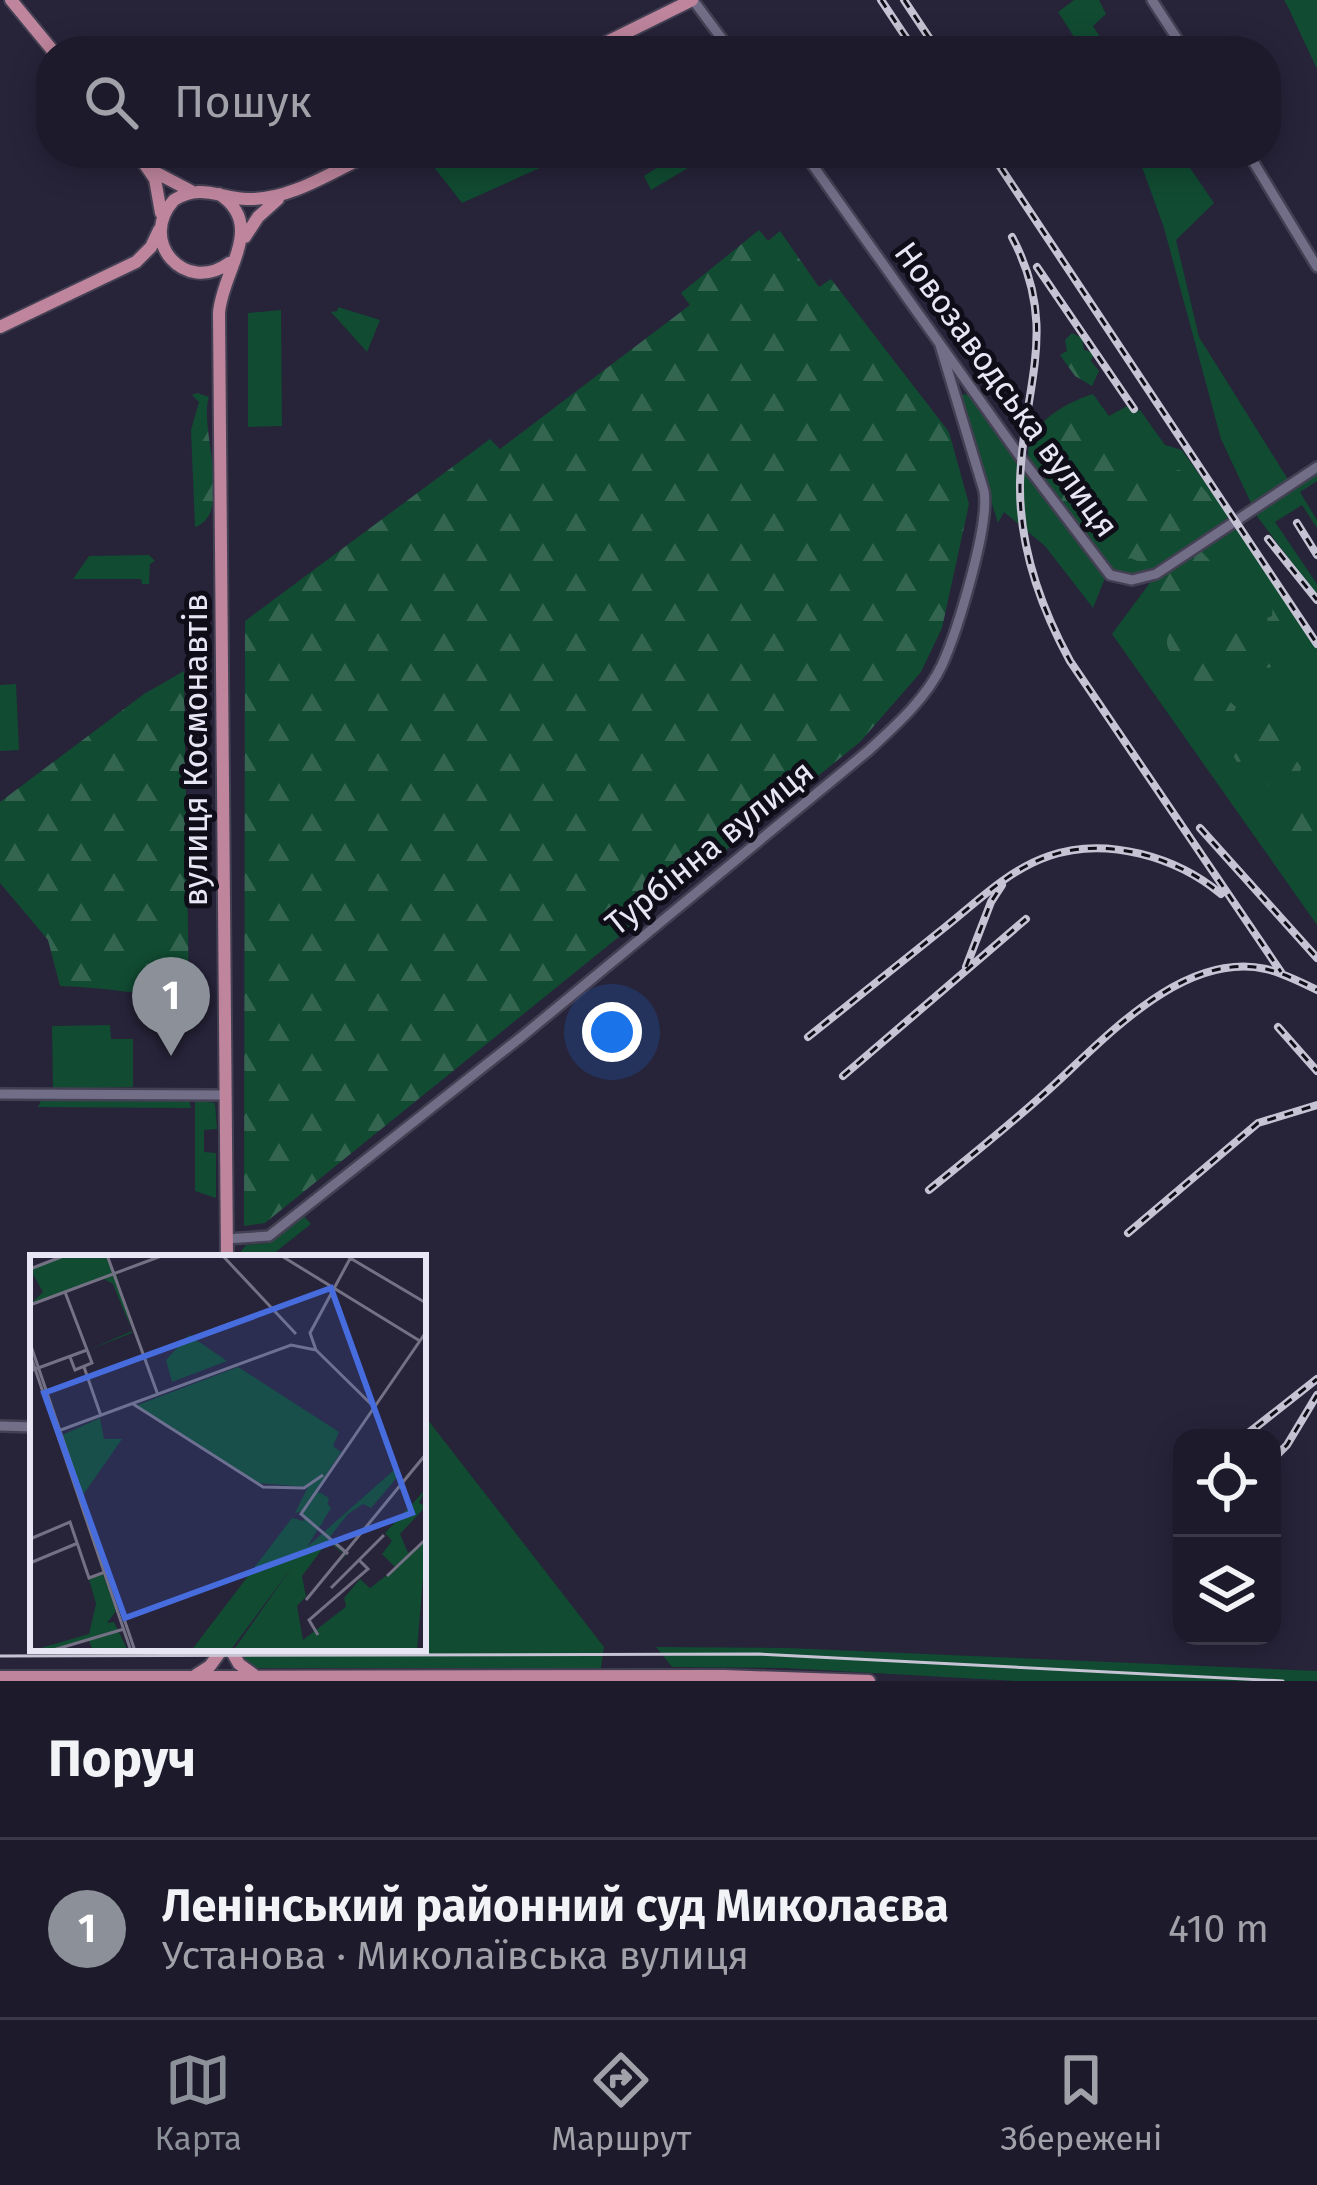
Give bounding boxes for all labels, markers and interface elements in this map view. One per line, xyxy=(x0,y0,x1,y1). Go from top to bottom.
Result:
search box xyxy=(36,36,1281,168)
icon: search xyxy=(78,69,144,135)
text: Пошук xyxy=(174,75,312,129)
street label: Новозаводська вулиця xyxy=(886,234,1127,545)
street label: вулиця Космонавтів xyxy=(176,594,216,906)
street label: Турбінна вулиця xyxy=(598,752,822,944)
pin: 1 xyxy=(132,957,210,1056)
your location xyxy=(582,1002,642,1062)
inset map xyxy=(30,1255,426,1651)
map controls xyxy=(1173,1429,1281,1645)
button: locate xyxy=(1173,1429,1281,1537)
button: layers xyxy=(1173,1537,1281,1645)
text: Поруч xyxy=(48,1728,196,1790)
text: Ленінський районний суд Миколаєва xyxy=(162,1879,949,1933)
text: 1 xyxy=(78,1906,96,1952)
text: 410 m xyxy=(1168,1906,1269,1952)
text: Установа · Миколаївська вулиця xyxy=(162,1933,749,1979)
tab: Карта xyxy=(155,2047,242,2159)
tab: Маршрут xyxy=(551,2047,691,2159)
tab: Збережені xyxy=(1001,2047,1162,2159)

